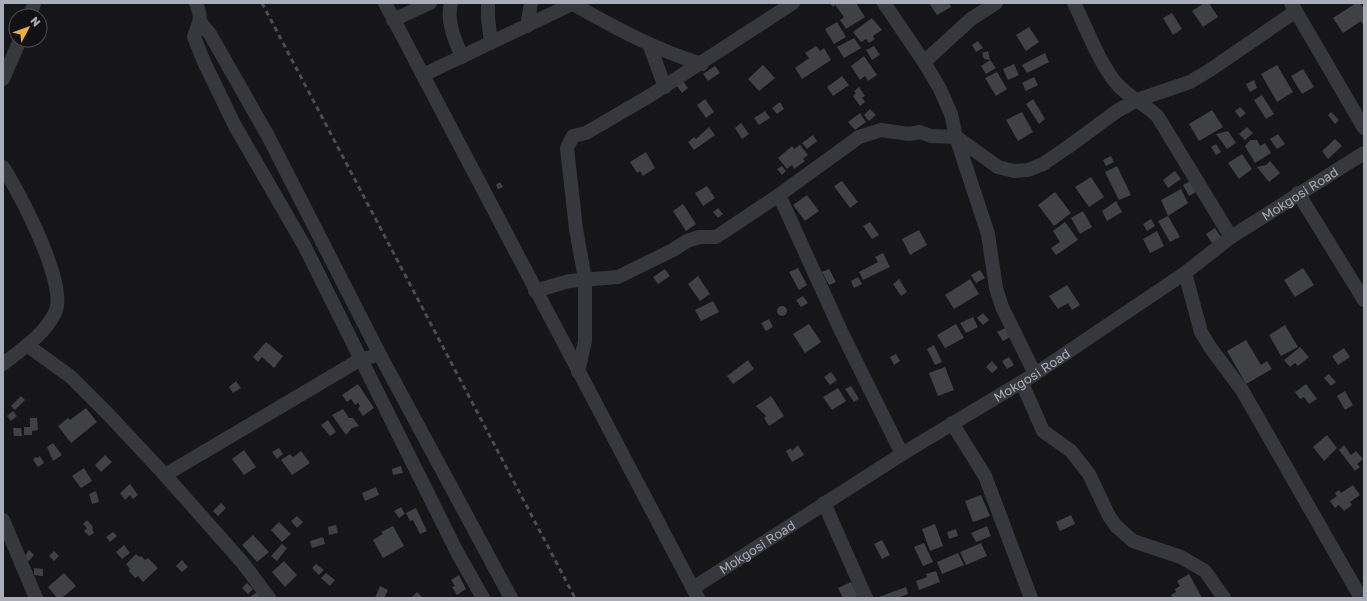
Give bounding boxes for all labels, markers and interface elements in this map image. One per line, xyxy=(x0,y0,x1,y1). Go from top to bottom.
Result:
north arrow xyxy=(8,8,48,48)
text: N xyxy=(28,14,44,29)
street label: Mokgosi Road xyxy=(1258,163,1341,224)
street label: Mokgosi Road xyxy=(990,345,1073,405)
street label: Mokgosi Road xyxy=(716,517,798,577)

